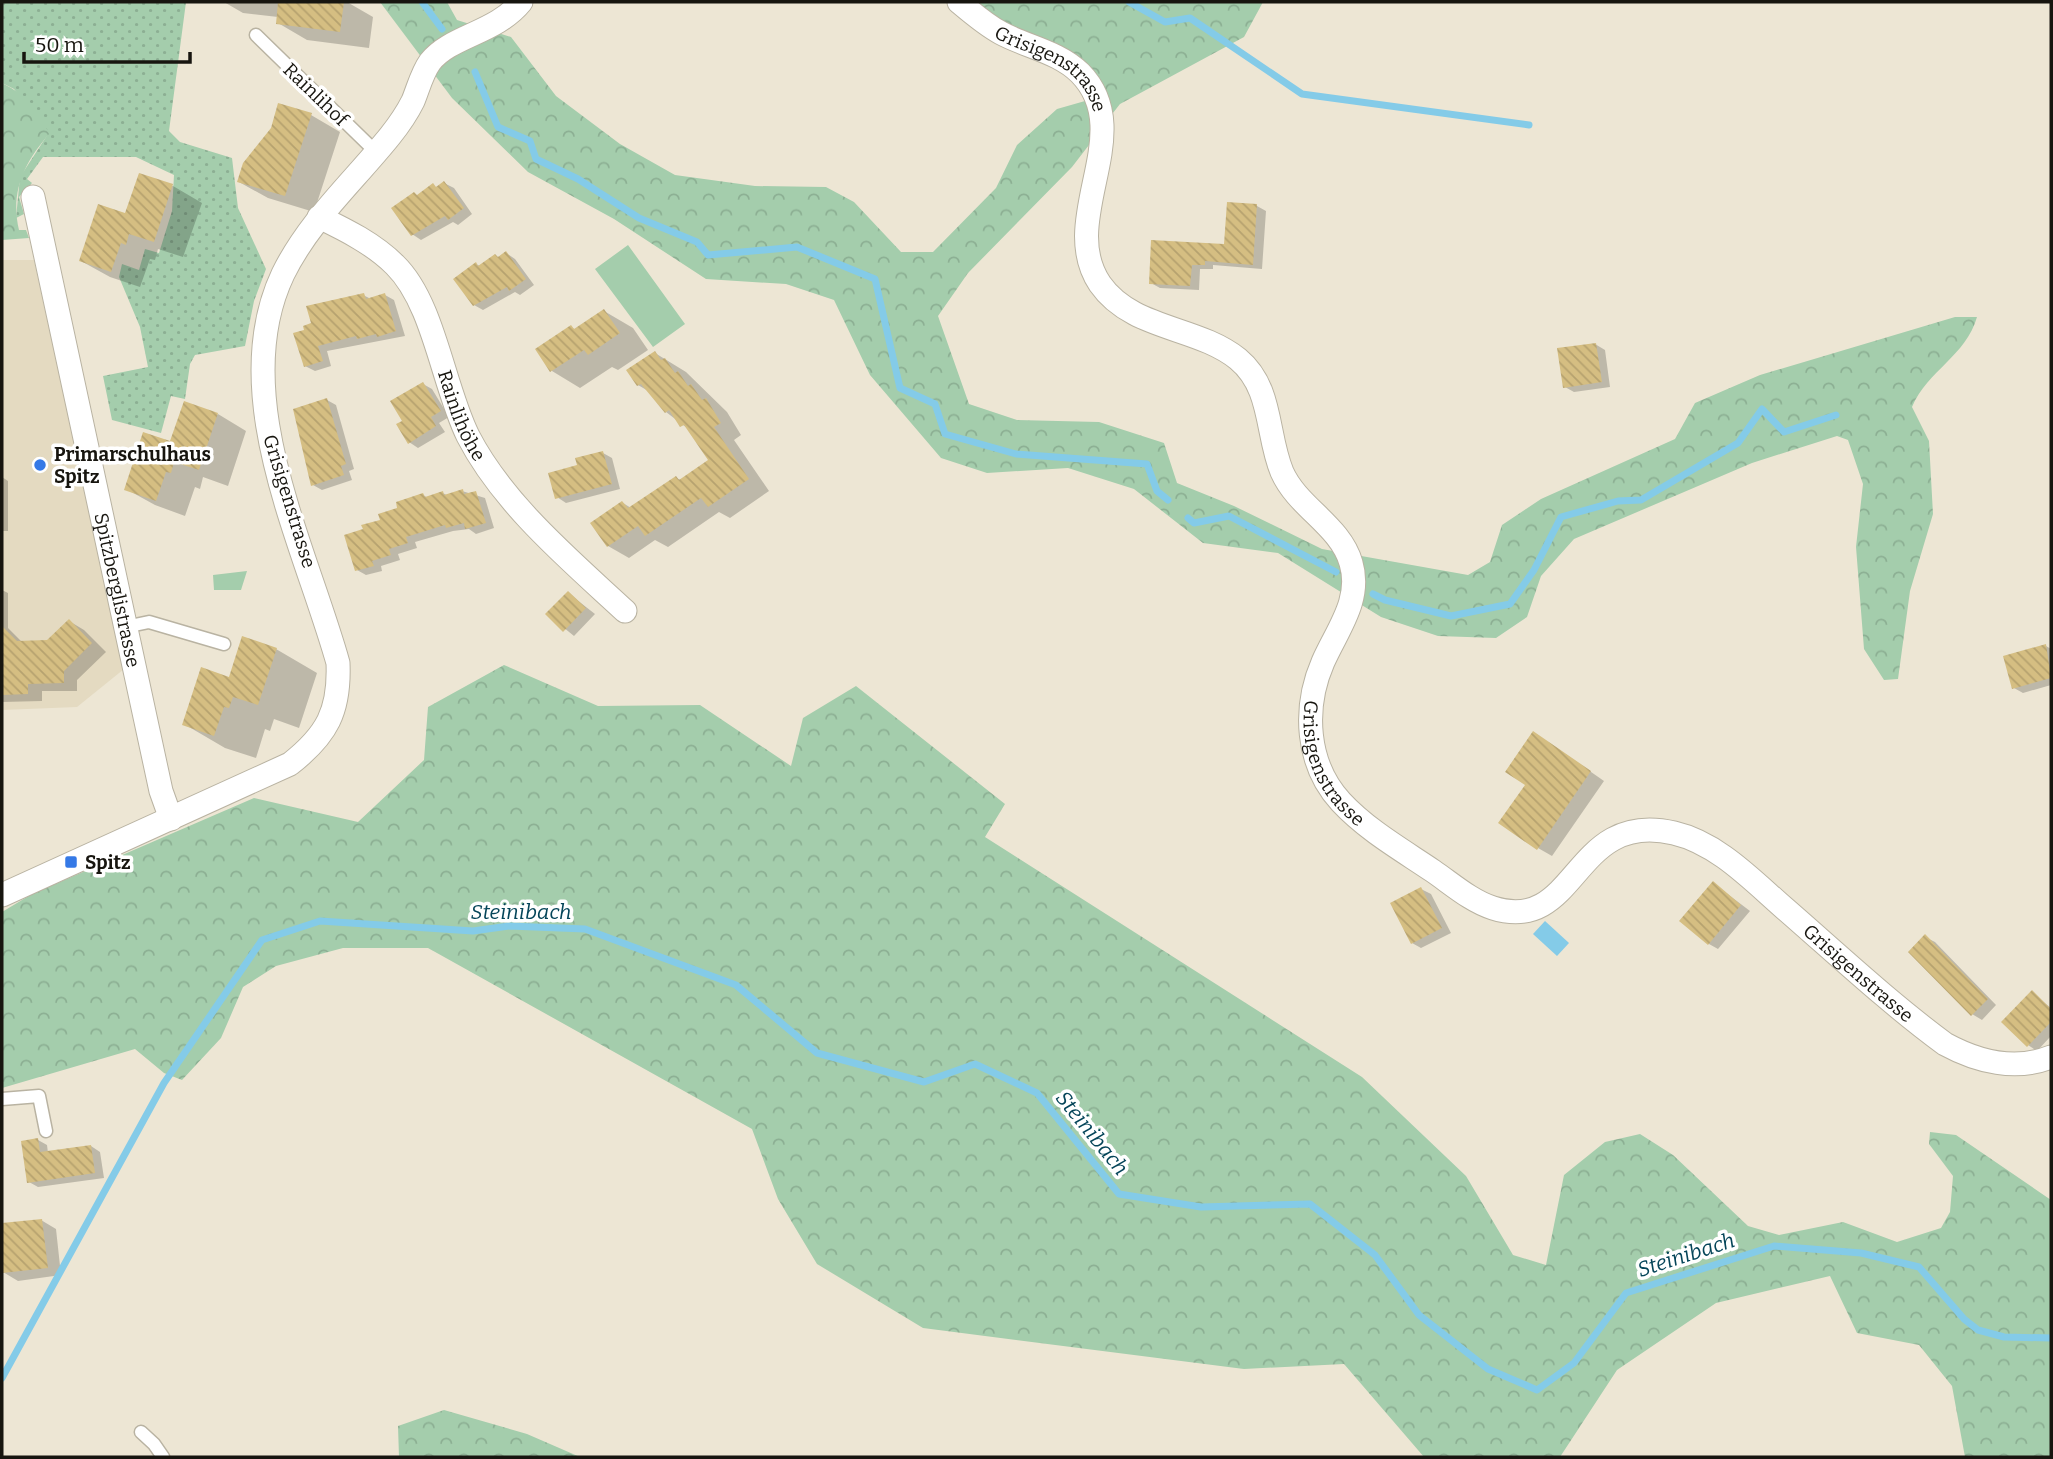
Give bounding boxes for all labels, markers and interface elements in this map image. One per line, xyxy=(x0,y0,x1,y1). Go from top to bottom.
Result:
scale bar xyxy=(24,21,191,65)
street label: Grisigenstrasse xyxy=(991,21,1111,114)
text: 50 m xyxy=(35,32,84,58)
street label: Rainlihof xyxy=(279,58,354,132)
street label: Rainlihöhe xyxy=(433,367,491,465)
street label: Grisigenstrasse xyxy=(258,432,321,571)
place label: Primarschulhaus Spitz xyxy=(54,443,211,488)
marker: Primarschulhaus Spitz xyxy=(32,457,48,473)
street label: Spitzberglistrasse xyxy=(89,511,145,670)
street label: Grisigenstrasse xyxy=(1299,699,1369,831)
place label: Spitz xyxy=(85,851,131,874)
marker: Spitz xyxy=(63,854,79,870)
water label: Steinibach xyxy=(471,899,571,925)
street label: Grisigenstrasse xyxy=(1798,919,1918,1027)
water label: Steinibach xyxy=(1050,1086,1134,1180)
water label: Steinibach xyxy=(1634,1227,1738,1283)

